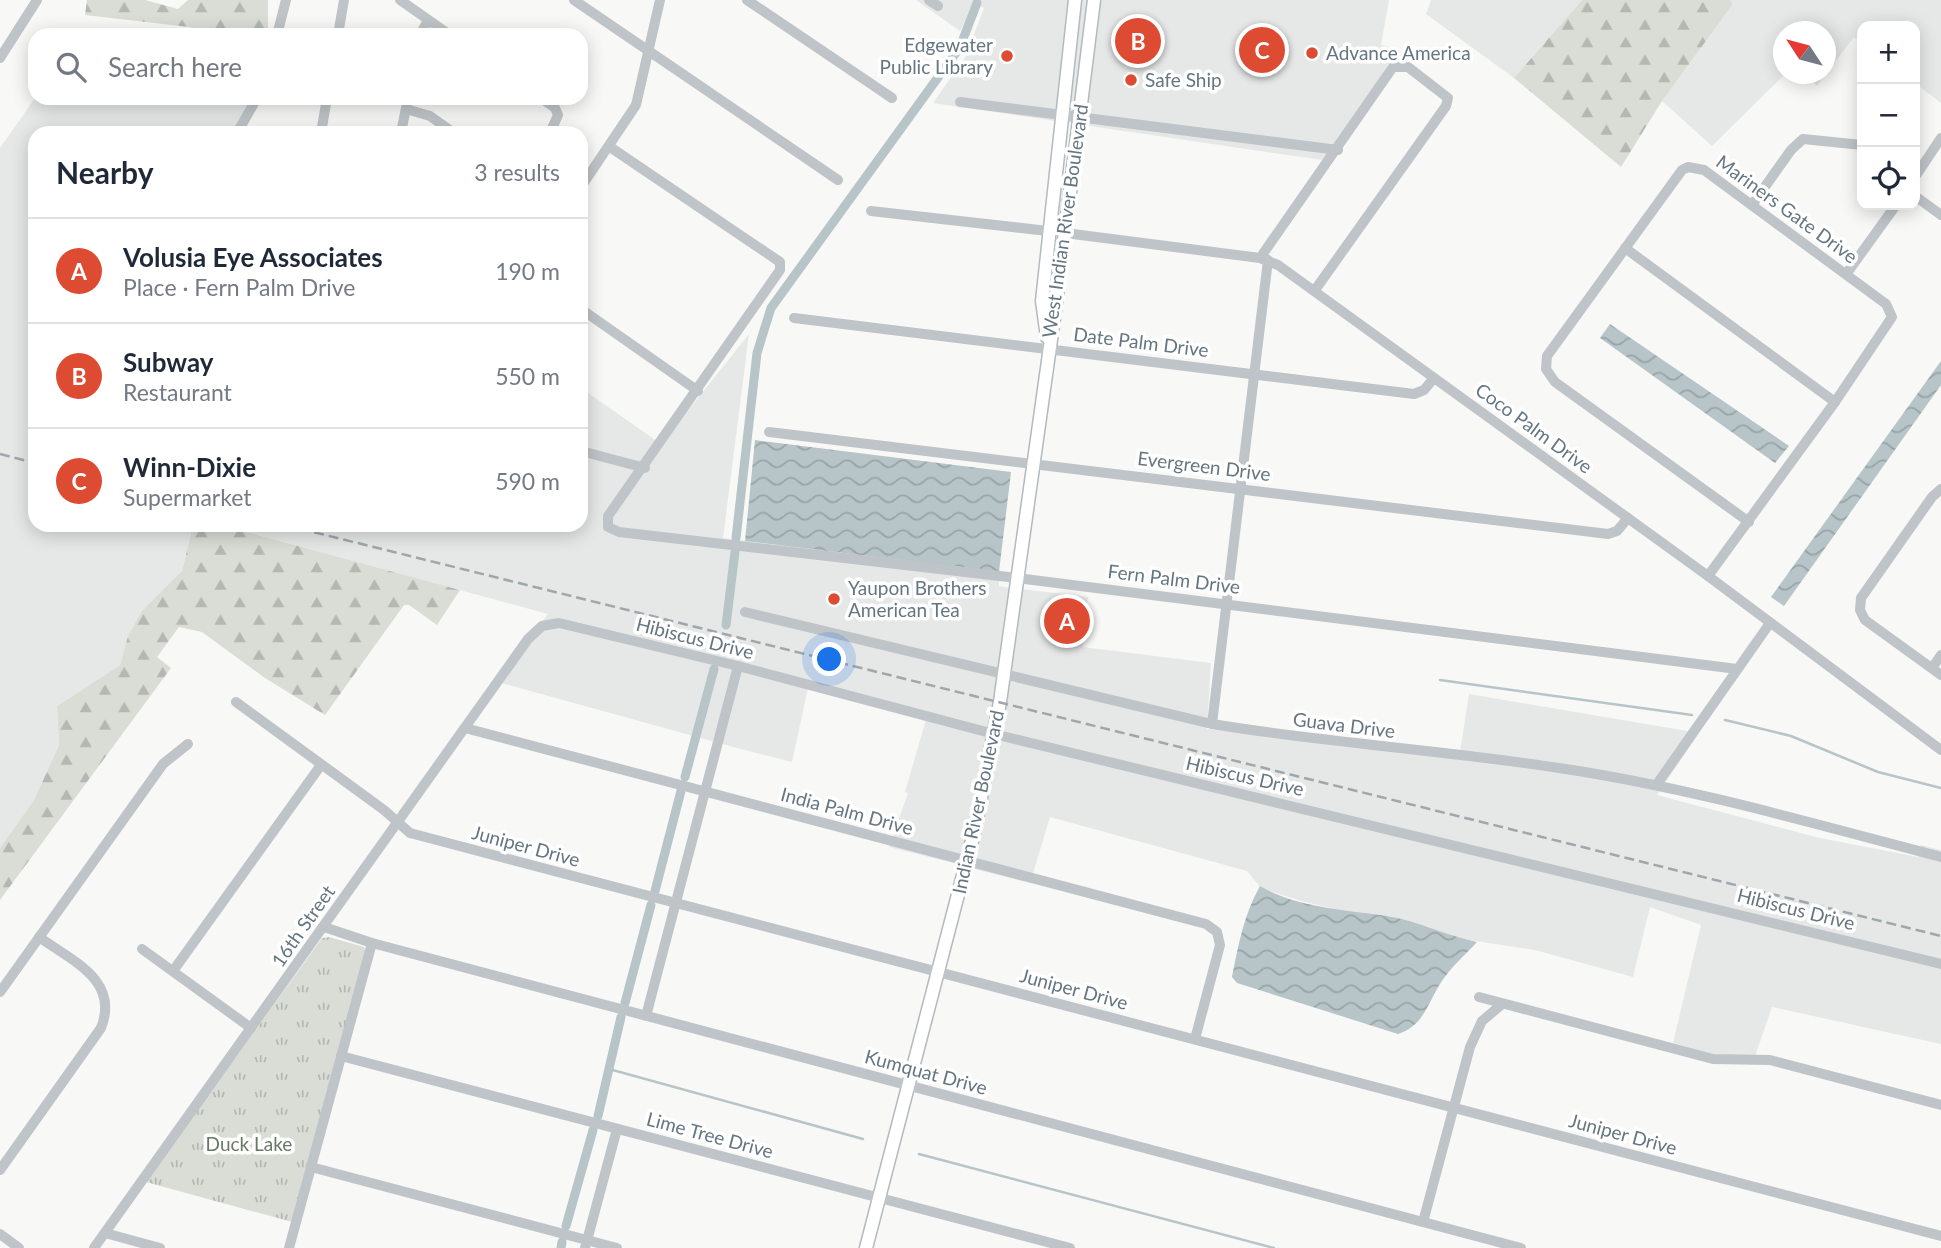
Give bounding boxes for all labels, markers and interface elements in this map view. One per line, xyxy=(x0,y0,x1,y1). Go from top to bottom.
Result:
pin: B xyxy=(1115,15,1161,67)
north arrow xyxy=(1773,21,1836,84)
map controls xyxy=(1857,21,1920,210)
button: + xyxy=(1857,21,1920,84)
pin: C xyxy=(1239,24,1285,76)
search box xyxy=(28,28,588,105)
place label: Edgewater Public Library xyxy=(880,33,993,78)
place label: Advance America xyxy=(1326,41,1471,64)
marker: Advance America xyxy=(1304,45,1320,61)
icon: search xyxy=(52,48,90,86)
marker: Edgewater Public Library xyxy=(999,48,1015,64)
text: Search here xyxy=(108,51,242,83)
place label: Safe Ship xyxy=(1145,68,1222,91)
marker: Safe Ship xyxy=(1123,72,1139,88)
button: − xyxy=(1857,84,1920,147)
street label: West Indian River Boulevard xyxy=(1037,103,1092,339)
button: locate xyxy=(1857,147,1920,210)
street label: Mariners Gate Drive xyxy=(1712,150,1862,268)
text: Nearby xyxy=(56,154,154,190)
text: 3 results xyxy=(474,158,560,186)
text: Volusia Eye Associates xyxy=(123,241,383,273)
text: A xyxy=(71,257,87,285)
text: 190 m xyxy=(495,257,560,285)
text: Place · Fern Palm Drive xyxy=(123,273,355,301)
street label: Date Palm Drive xyxy=(1072,322,1210,361)
text: Subway xyxy=(123,346,214,378)
text: B xyxy=(71,362,87,390)
text: 550 m xyxy=(495,362,560,390)
text: Restaurant xyxy=(123,378,232,406)
street label: Coco Palm Drive xyxy=(1471,378,1597,478)
street label: Evergreen Drive xyxy=(1136,446,1272,485)
text: Winn-Dixie xyxy=(123,451,256,483)
text: C xyxy=(71,467,87,495)
text: 590 m xyxy=(495,467,560,495)
text: Supermarket xyxy=(123,483,252,511)
street label: Fern Palm Drive xyxy=(1107,559,1242,598)
place label: Yaupon Brothers American Tea xyxy=(848,576,986,621)
marker: Yaupon Brothers American Tea xyxy=(826,591,842,607)
pin: A xyxy=(1044,595,1090,647)
street label: Hibiscus Drive xyxy=(634,612,756,663)
your location xyxy=(812,642,846,676)
street label: Guava Drive xyxy=(1292,707,1396,742)
street label: Indian River Boulevard xyxy=(947,708,1008,896)
street label: Hibiscus Drive xyxy=(1184,751,1306,800)
street label: India Palm Drive xyxy=(778,782,916,839)
street label: Juniper Drive xyxy=(470,820,583,871)
street label: 16th Street xyxy=(266,880,339,971)
street label: Hibiscus Drive xyxy=(1735,883,1857,934)
street label: Juniper Drive xyxy=(1018,963,1131,1014)
street label: Kumquat Drive xyxy=(862,1044,990,1099)
street label: Lime Tree Drive xyxy=(644,1107,776,1162)
street label: Juniper Drive xyxy=(1567,1108,1680,1159)
park label: Duck Lake xyxy=(206,1132,292,1155)

